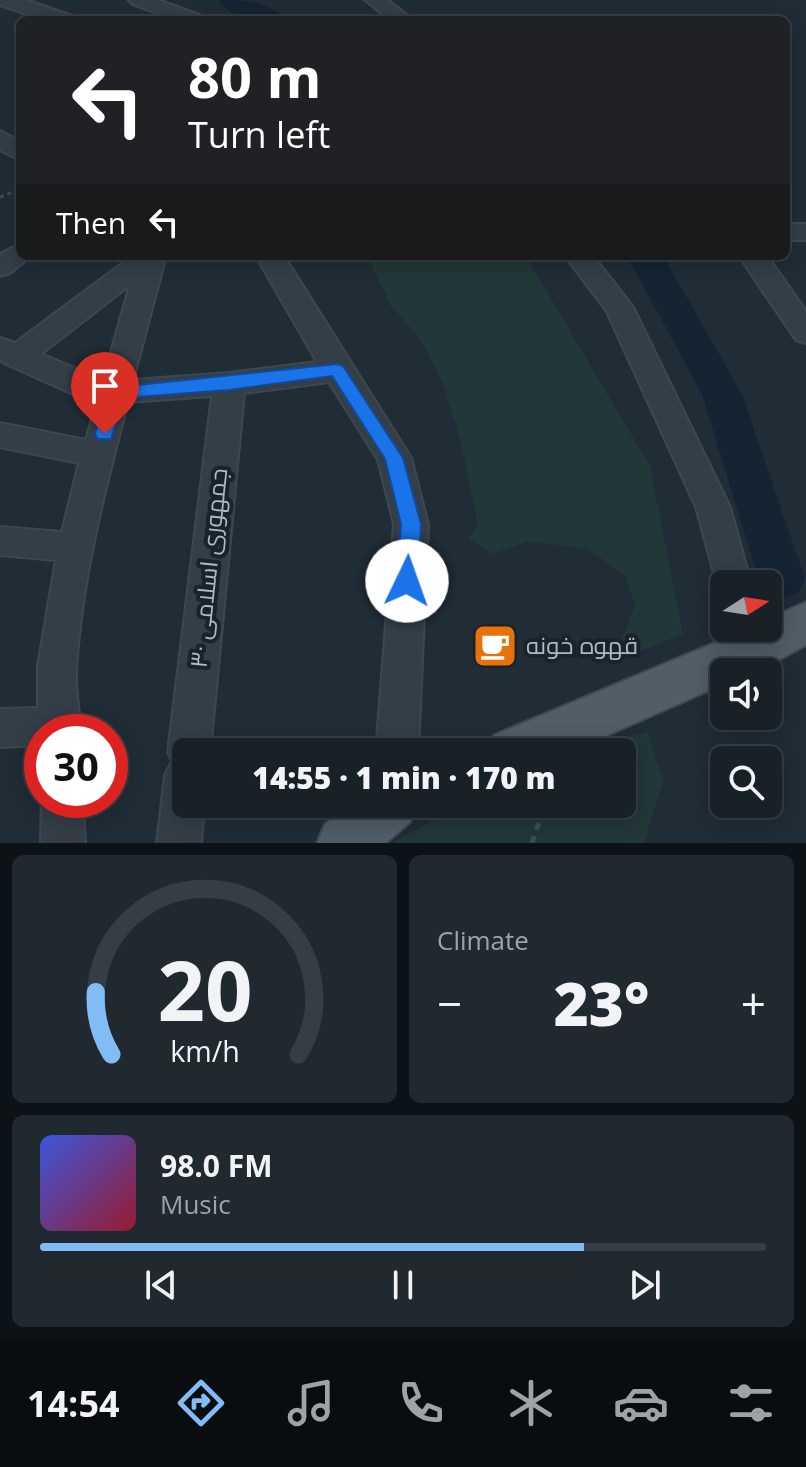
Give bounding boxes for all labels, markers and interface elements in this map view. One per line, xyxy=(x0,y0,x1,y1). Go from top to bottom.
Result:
text: 80 m xyxy=(188,38,322,114)
icon: left xyxy=(56,48,160,152)
text: Turn left xyxy=(188,110,330,159)
icon: left xyxy=(142,200,186,244)
text: Then xyxy=(56,202,126,243)
pin xyxy=(71,352,139,434)
icon: arrive xyxy=(83,364,127,408)
street label: جمهوری اسلامی ۳۰ xyxy=(181,466,234,669)
position arrow xyxy=(365,539,449,623)
north arrow xyxy=(710,570,782,642)
map controls xyxy=(710,570,782,818)
cafe icon: قهوه خونه xyxy=(471,622,519,670)
place label: قهوه خونه xyxy=(526,628,638,661)
button: sound xyxy=(710,658,782,730)
speed limit sign: 30 xyxy=(24,714,128,818)
button: search xyxy=(710,746,782,818)
text: 14:55 · 1 min · 170 m xyxy=(252,757,556,798)
text: Climate xyxy=(437,922,529,958)
text: 20 xyxy=(157,932,252,1045)
text: 23° xyxy=(554,962,649,1044)
text: − xyxy=(437,973,462,1033)
text: + xyxy=(741,973,766,1033)
text: km/h xyxy=(170,1031,239,1070)
text: 98.0 FM xyxy=(160,1145,273,1186)
text: Music xyxy=(160,1186,231,1222)
icon: previous xyxy=(139,1263,183,1307)
icon: pause xyxy=(381,1263,425,1307)
icon: next xyxy=(623,1263,667,1307)
icon: directions xyxy=(173,1375,229,1431)
icon: music xyxy=(283,1375,339,1431)
icon: phone xyxy=(393,1375,449,1431)
icon: climate xyxy=(503,1375,559,1431)
icon: car xyxy=(613,1375,669,1431)
icon: filters xyxy=(723,1375,779,1431)
text: 14:54 xyxy=(27,1379,120,1428)

